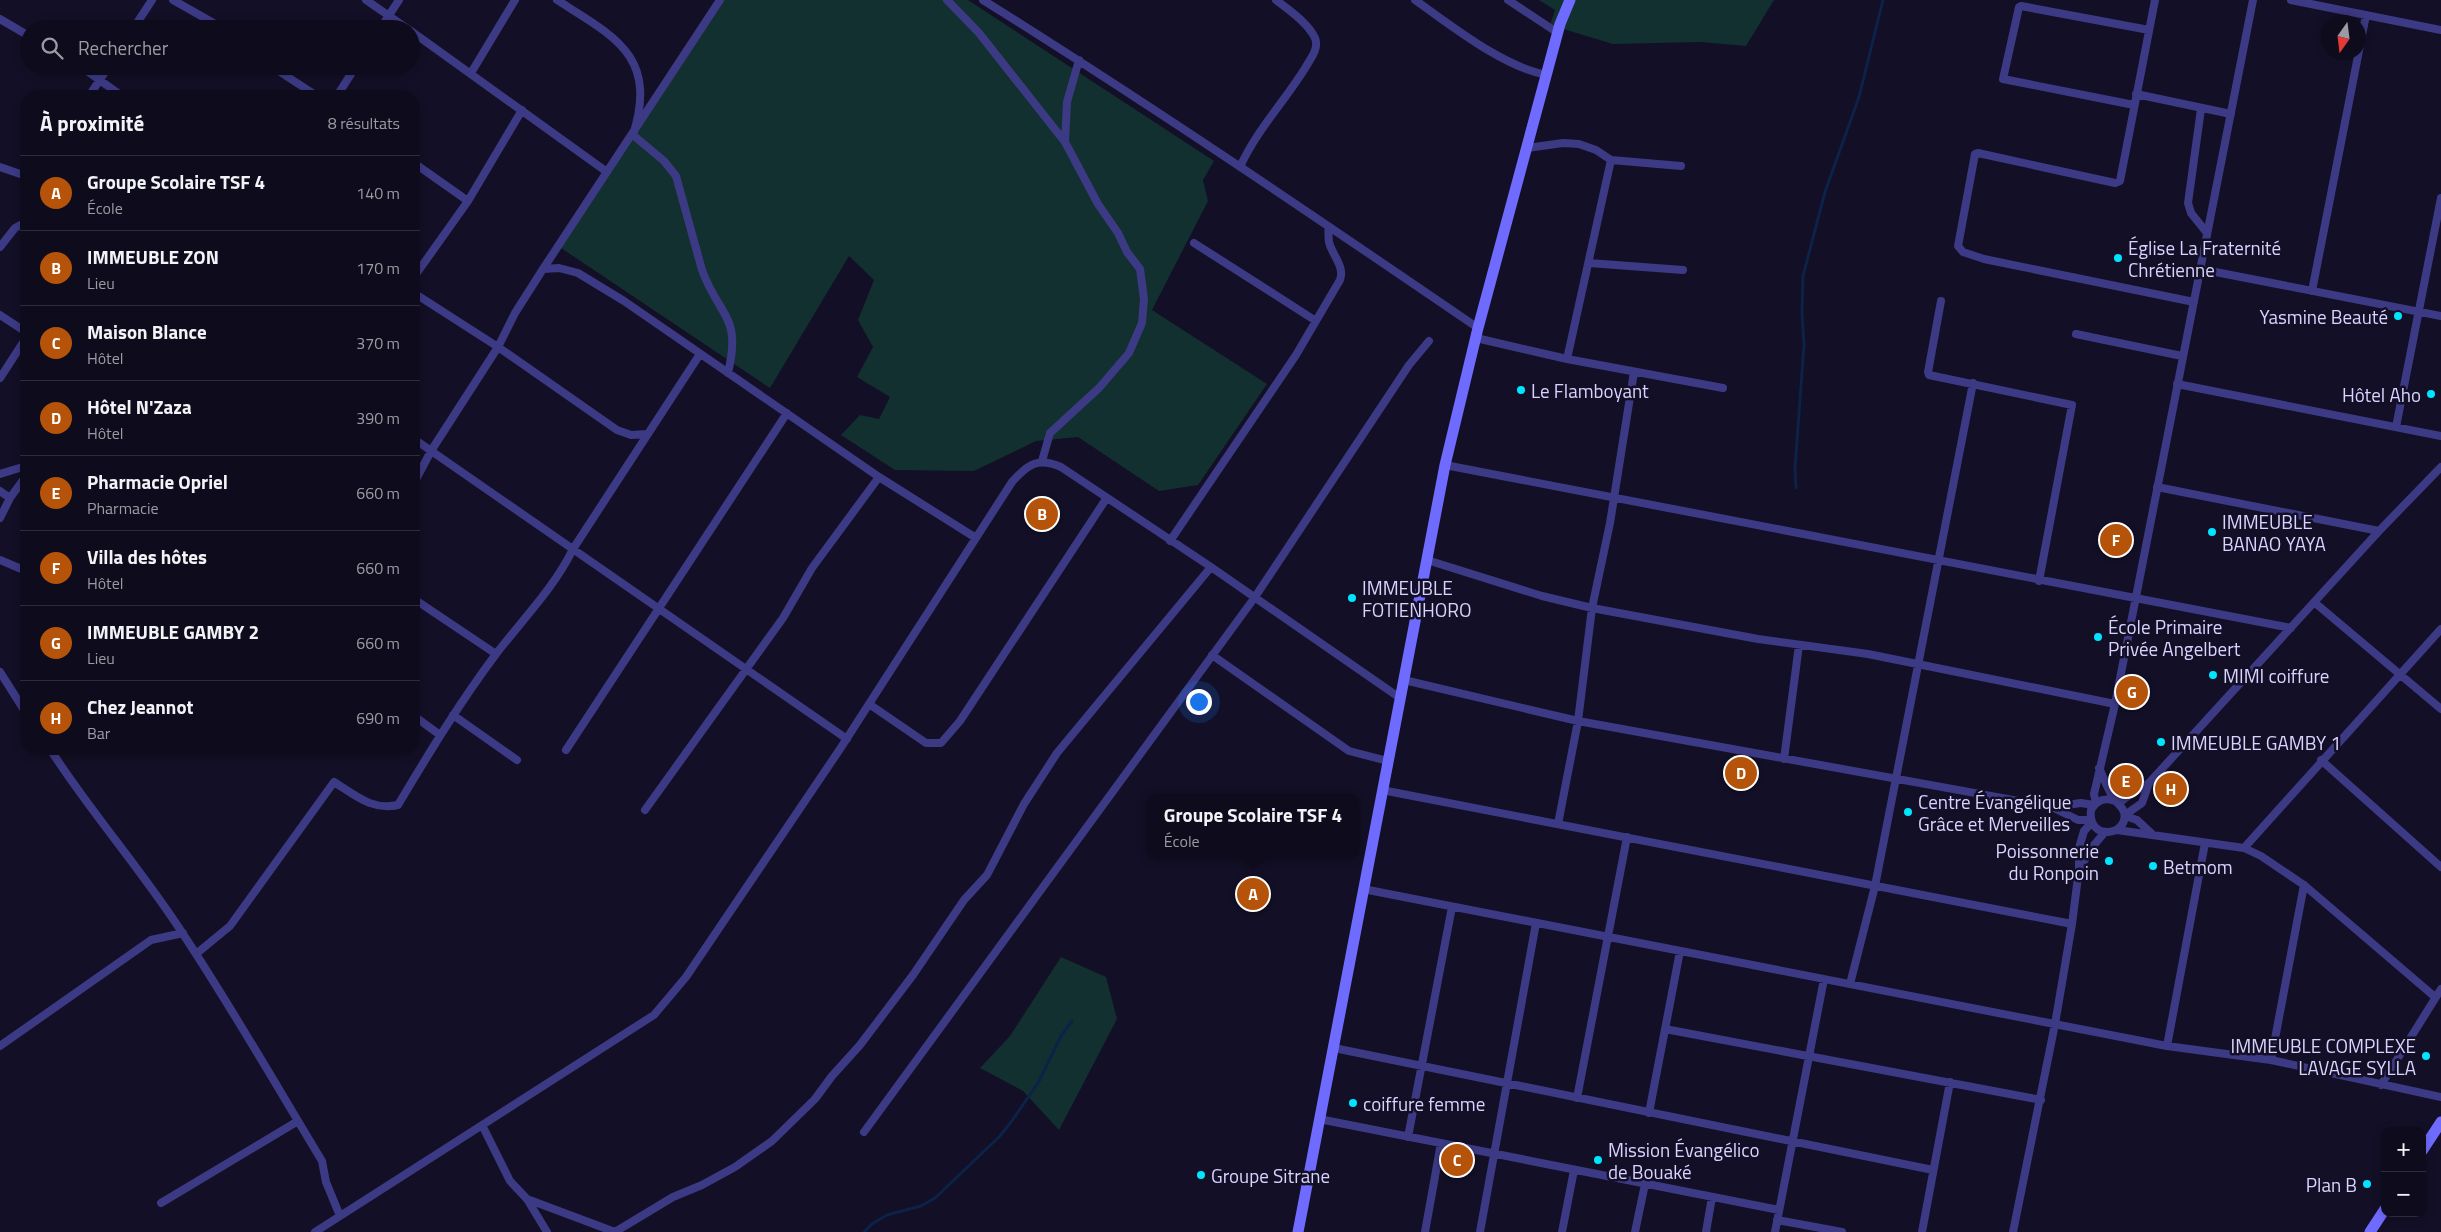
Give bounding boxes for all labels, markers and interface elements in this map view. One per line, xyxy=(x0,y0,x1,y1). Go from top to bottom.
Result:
north arrow xyxy=(2321,15,2366,60)
search box xyxy=(20,20,420,75)
text: Rechercher xyxy=(78,33,168,62)
icon: search xyxy=(38,34,66,62)
text: À proximité xyxy=(40,107,144,139)
text: 8 résultats xyxy=(328,111,400,135)
text: Groupe Scolaire TSF 4 xyxy=(87,167,265,196)
text: A xyxy=(51,181,61,205)
text: 140 m xyxy=(356,181,400,205)
text: École xyxy=(87,196,123,220)
place label: Église La Fraternité Chrétienne xyxy=(2128,233,2281,284)
text: IMMEUBLE ZON xyxy=(87,242,219,271)
marker: Église La Fraternité Chrétienne xyxy=(2112,252,2124,264)
text: B xyxy=(51,256,61,280)
text: 170 m xyxy=(356,256,400,280)
text: Lieu xyxy=(87,271,115,295)
place label: Yasmine Beauté xyxy=(2259,302,2388,331)
marker: Yasmine Beauté xyxy=(2392,310,2404,322)
text: Maison Blance xyxy=(87,317,207,346)
text: C xyxy=(52,331,60,355)
text: 370 m xyxy=(356,331,400,355)
text: Hôtel xyxy=(87,346,124,370)
place label: Le Flamboyant xyxy=(1531,376,1649,405)
place label: Hôtel Aho xyxy=(2342,380,2421,409)
marker: Le Flamboyant xyxy=(1515,384,1527,396)
marker: Hôtel Aho xyxy=(2425,388,2437,400)
text: Hôtel N'Zaza xyxy=(87,392,192,421)
text: D xyxy=(51,406,61,430)
text: 390 m xyxy=(356,406,400,430)
text: Hôtel xyxy=(87,421,124,445)
text: Pharmacie Opriel xyxy=(87,467,228,496)
text: E xyxy=(52,481,60,505)
text: 660 m xyxy=(356,481,400,505)
pin: B xyxy=(1026,495,1058,533)
text: Pharmacie xyxy=(87,496,159,520)
place label: IMMEUBLE BANAO YAYA xyxy=(2222,507,2326,558)
pin: F xyxy=(2100,521,2132,559)
marker: IMMEUBLE BANAO YAYA xyxy=(2206,526,2218,538)
text: Villa des hôtes xyxy=(87,542,207,571)
text: F xyxy=(52,556,60,580)
text: 660 m xyxy=(356,556,400,580)
text: Hôtel xyxy=(87,571,124,595)
place label: IMMEUBLE FOTIENHORO xyxy=(1362,573,1472,624)
marker: IMMEUBLE FOTIENHORO xyxy=(1346,592,1358,604)
place label: École Primaire Privée Angelbert xyxy=(2108,612,2241,663)
text: IMMEUBLE GAMBY 2 xyxy=(87,617,259,646)
text: G xyxy=(51,631,61,655)
text: 660 m xyxy=(356,631,400,655)
marker: École Primaire Privée Angelbert xyxy=(2092,631,2104,643)
text: Lieu xyxy=(87,646,115,670)
place label: MIMI coiffure xyxy=(2223,661,2329,690)
marker: MIMI coiffure xyxy=(2207,669,2219,681)
pin: G xyxy=(2116,673,2148,711)
your location xyxy=(1186,689,1212,715)
text: Chez Jeannot xyxy=(87,692,193,721)
text: H xyxy=(51,706,61,730)
text: 690 m xyxy=(356,706,400,730)
text: Bar xyxy=(87,721,110,745)
place label: IMMEUBLE GAMBY 1 xyxy=(2171,728,2341,757)
marker: IMMEUBLE GAMBY 1 xyxy=(2155,736,2167,748)
pin: D xyxy=(1725,754,1757,792)
pin: E xyxy=(2110,762,2142,800)
pin: H xyxy=(2155,770,2187,808)
place label: Centre Évangélique Grâce et Merveilles xyxy=(1918,787,2071,838)
popup xyxy=(1147,794,1359,859)
text: Groupe Scolaire TSF 4 xyxy=(1164,800,1342,829)
marker: Centre Évangélique Grâce et Merveilles xyxy=(1902,806,1914,818)
text: École xyxy=(1164,829,1200,853)
place label: Poissonnerie du Ronpoin xyxy=(1996,836,2099,887)
place label: Betmom xyxy=(2163,852,2233,881)
marker: Poissonnerie du Ronpoin xyxy=(2103,855,2115,867)
marker: Betmom xyxy=(2147,860,2159,872)
pin: A xyxy=(1237,875,1269,913)
place label: IMMEUBLE COMPLEXE LAVAGE SYLLA xyxy=(2231,1031,2416,1082)
marker: IMMEUBLE COMPLEXE LAVAGE SYLLA xyxy=(2420,1050,2432,1062)
place label: coiffure femme xyxy=(1363,1089,1485,1118)
marker: coiffure femme xyxy=(1347,1097,1359,1109)
map controls xyxy=(2381,1127,2426,1217)
button: + xyxy=(2381,1127,2426,1172)
place label: Mission Évangélico de Bouaké xyxy=(1608,1135,1760,1186)
pin: C xyxy=(1441,1141,1473,1179)
marker: Mission Évangélico de Bouaké xyxy=(1592,1154,1604,1166)
place label: Groupe Sitrane xyxy=(1211,1161,1330,1190)
marker: Groupe Sitrane xyxy=(1195,1169,1207,1181)
place label: Plan B xyxy=(2306,1170,2357,1199)
button: − xyxy=(2381,1172,2426,1217)
marker: Plan B xyxy=(2361,1178,2373,1190)

